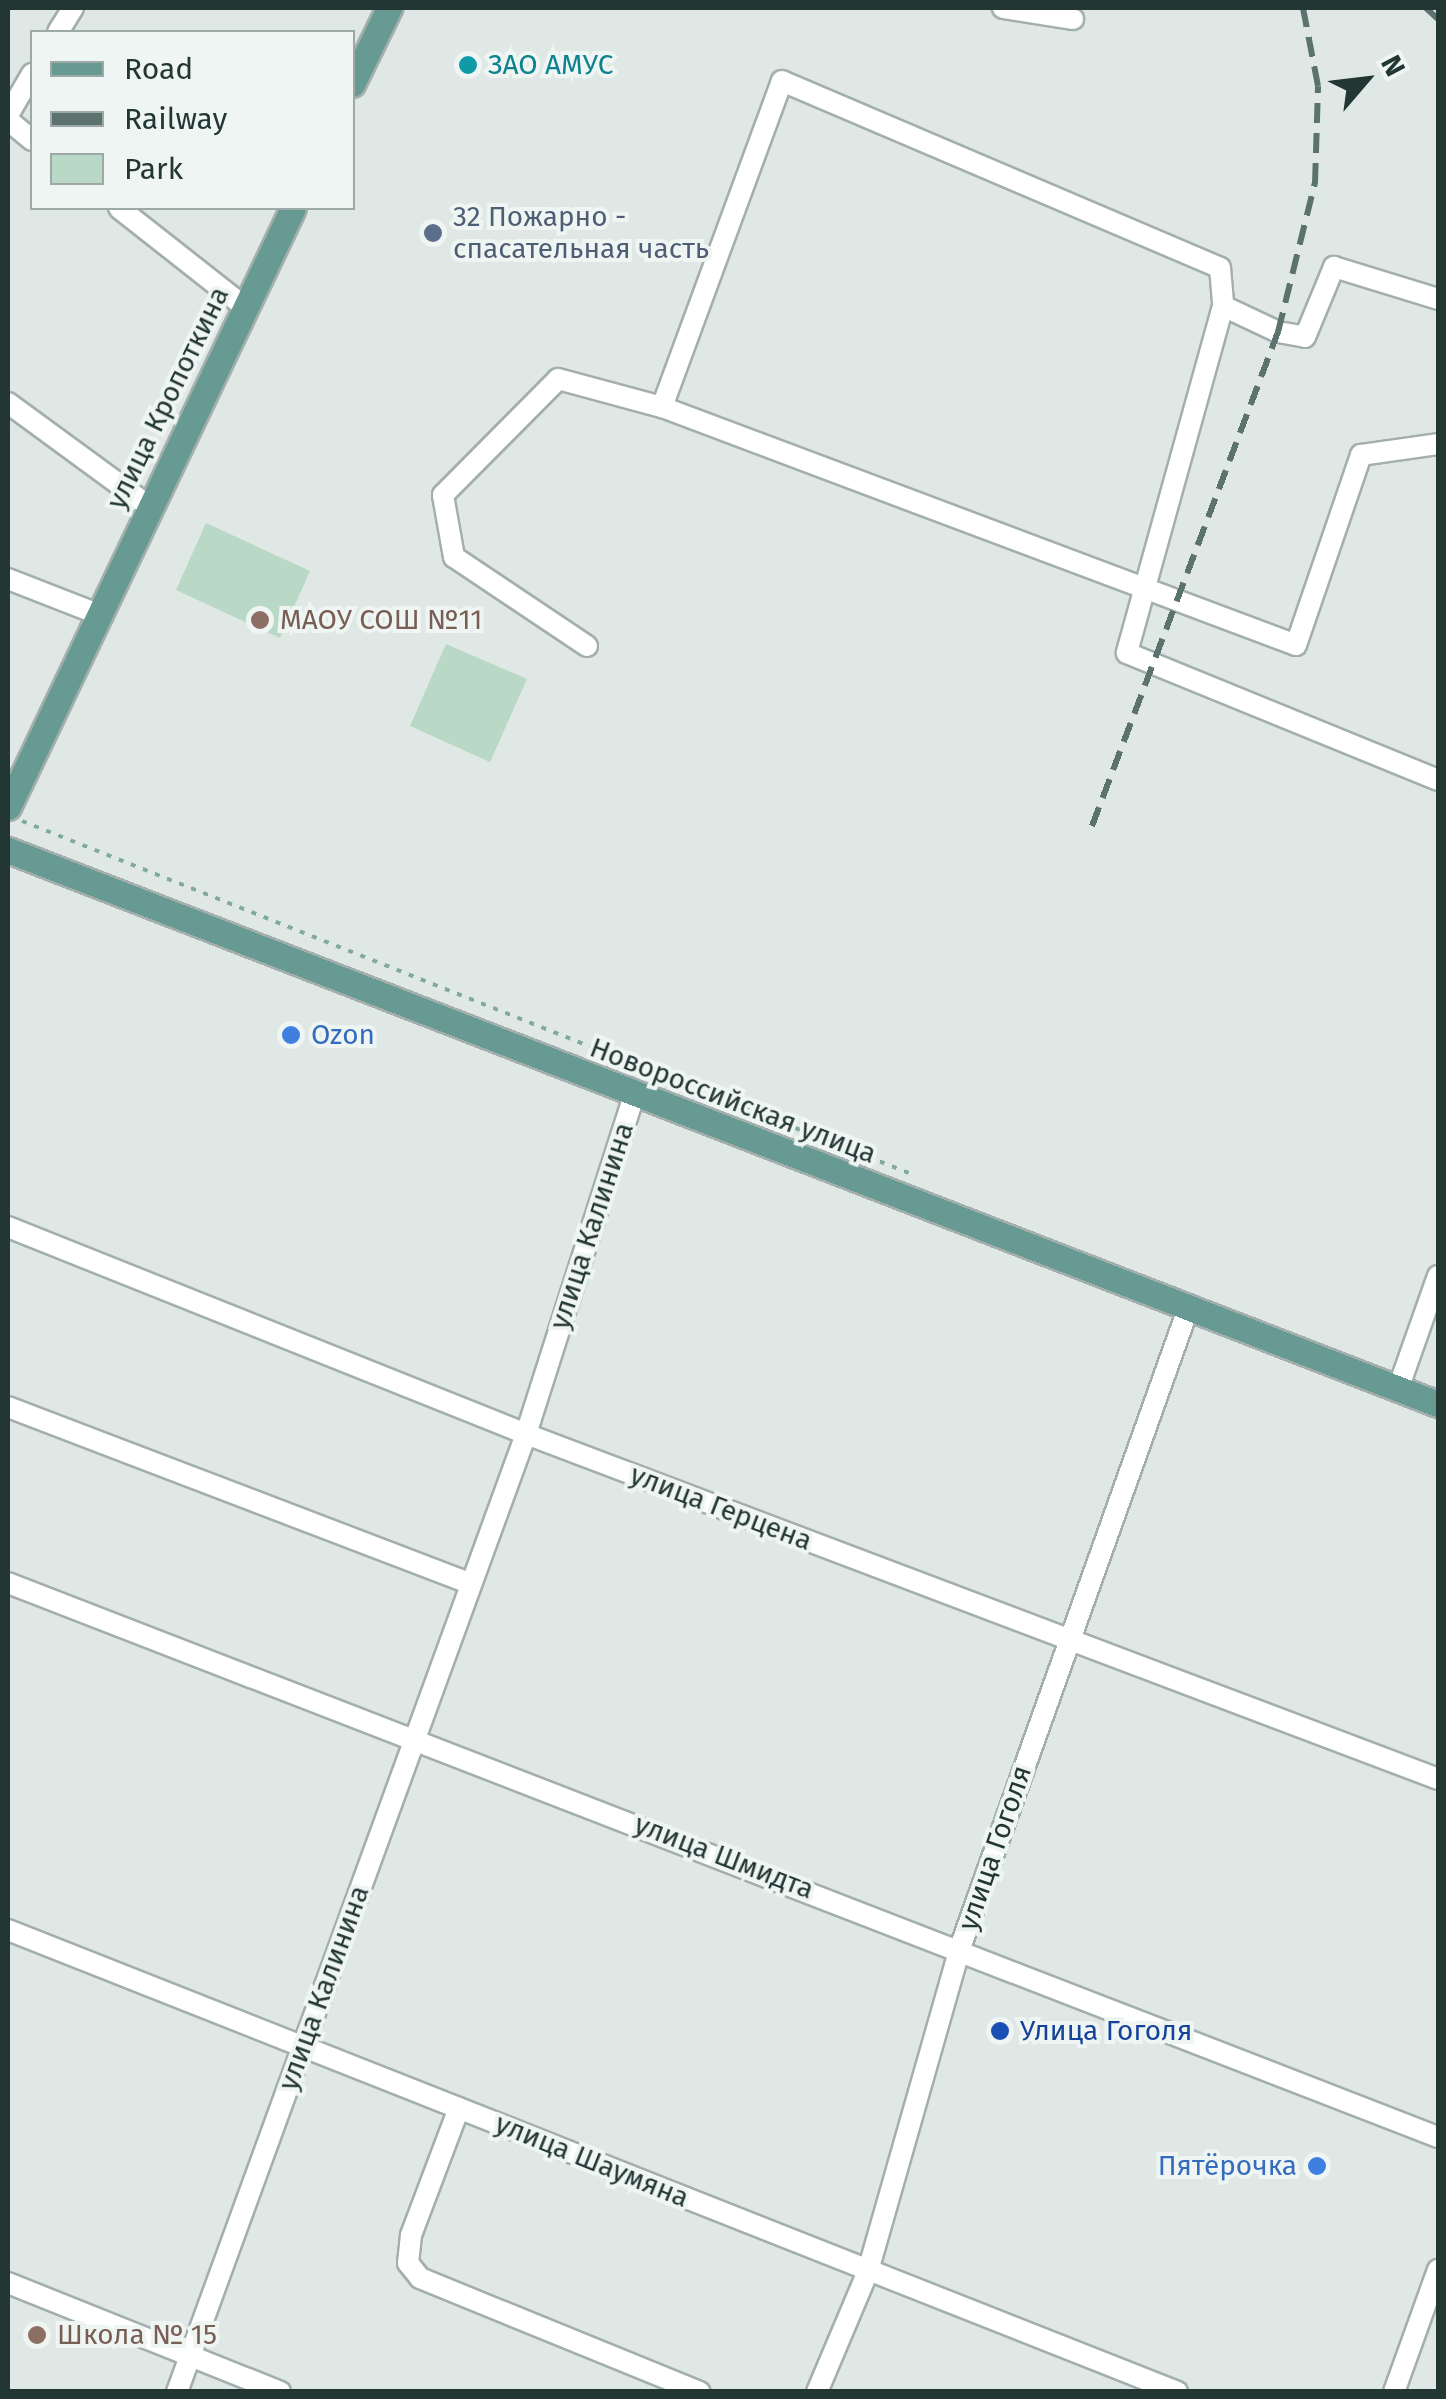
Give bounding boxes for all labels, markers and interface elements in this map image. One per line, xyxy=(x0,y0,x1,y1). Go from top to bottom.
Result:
legend xyxy=(30,30,355,210)
north arrow xyxy=(1316,30,1416,130)
place label: ЗАО АМУС xyxy=(488,48,613,82)
text: N xyxy=(1374,50,1412,82)
text: Road xyxy=(124,51,193,87)
marker: ЗАО АМУС xyxy=(457,54,479,76)
text: Railway xyxy=(124,101,227,137)
text: Park xyxy=(124,151,183,187)
place label: 32 Пожарно - спасательная часть xyxy=(453,200,709,266)
marker: 32 Пожарно - спасательная часть xyxy=(422,222,444,244)
street label: улица Кропоткина xyxy=(100,281,236,515)
place label: МАОУ СОШ №11 xyxy=(280,603,482,637)
marker: МАОУ СОШ №11 xyxy=(249,609,271,631)
place label: Ozon xyxy=(311,1018,375,1052)
marker: Ozon xyxy=(280,1024,302,1046)
street label: Новороссийская улица xyxy=(585,1031,881,1171)
street label: улица Калинина xyxy=(543,1119,641,1333)
street label: улица Герцена xyxy=(625,1458,817,1558)
street label: улица Гоголя xyxy=(951,1761,1039,1935)
street label: улица Шмидта xyxy=(630,1807,818,1907)
street label: улица Калинина xyxy=(271,1881,377,2095)
place label: Улица Гоголя xyxy=(1020,2014,1192,2048)
marker: Улица Гоголя xyxy=(989,2020,1011,2042)
street label: улица Шаумяна xyxy=(490,2107,694,2215)
place label: Пятёрочка xyxy=(1158,2149,1297,2183)
marker: Пятёрочка xyxy=(1306,2155,1328,2177)
place label: Школа № 15 xyxy=(57,2318,217,2352)
marker: Школа № 15 xyxy=(26,2324,48,2346)

